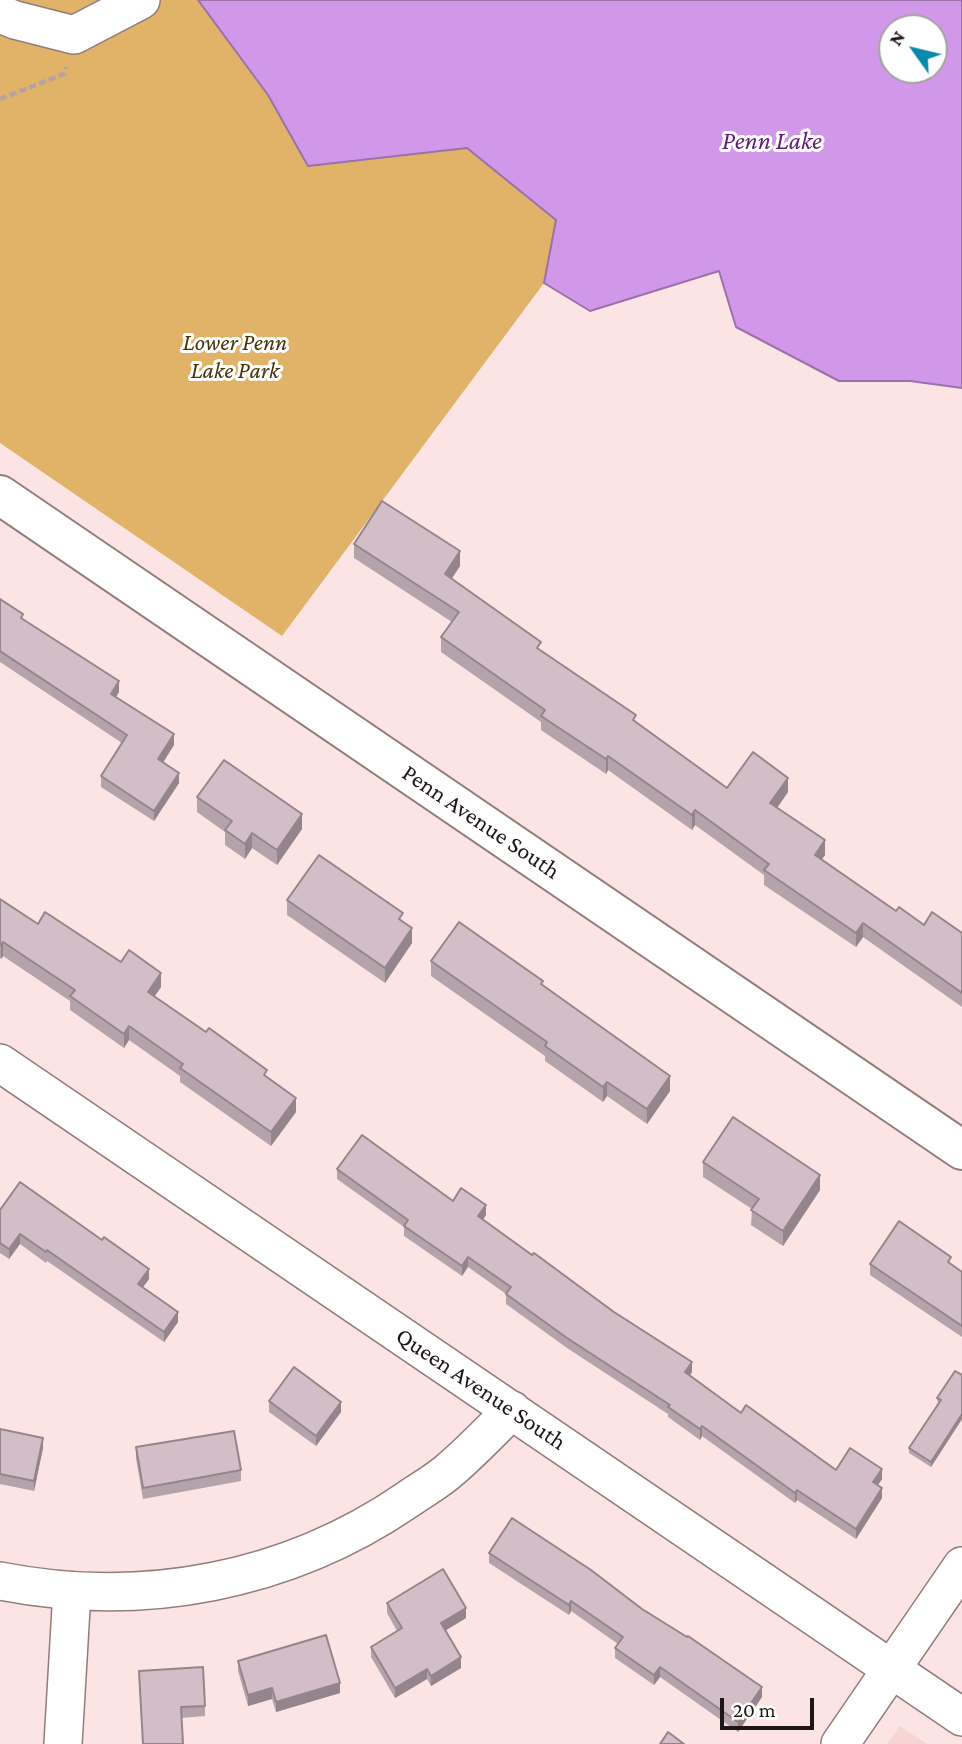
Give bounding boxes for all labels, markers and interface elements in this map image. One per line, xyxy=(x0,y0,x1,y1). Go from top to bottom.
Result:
north arrow xyxy=(878,14,948,84)
text: N xyxy=(885,27,909,49)
water label: Penn Lake xyxy=(722,125,822,157)
park label: Lower Penn Lake Park xyxy=(183,329,287,385)
street label: Penn Avenue South xyxy=(397,759,565,885)
street label: Queen Avenue South xyxy=(390,1321,572,1457)
scale bar xyxy=(724,1684,818,1728)
text: 20 m xyxy=(733,1698,776,1722)

